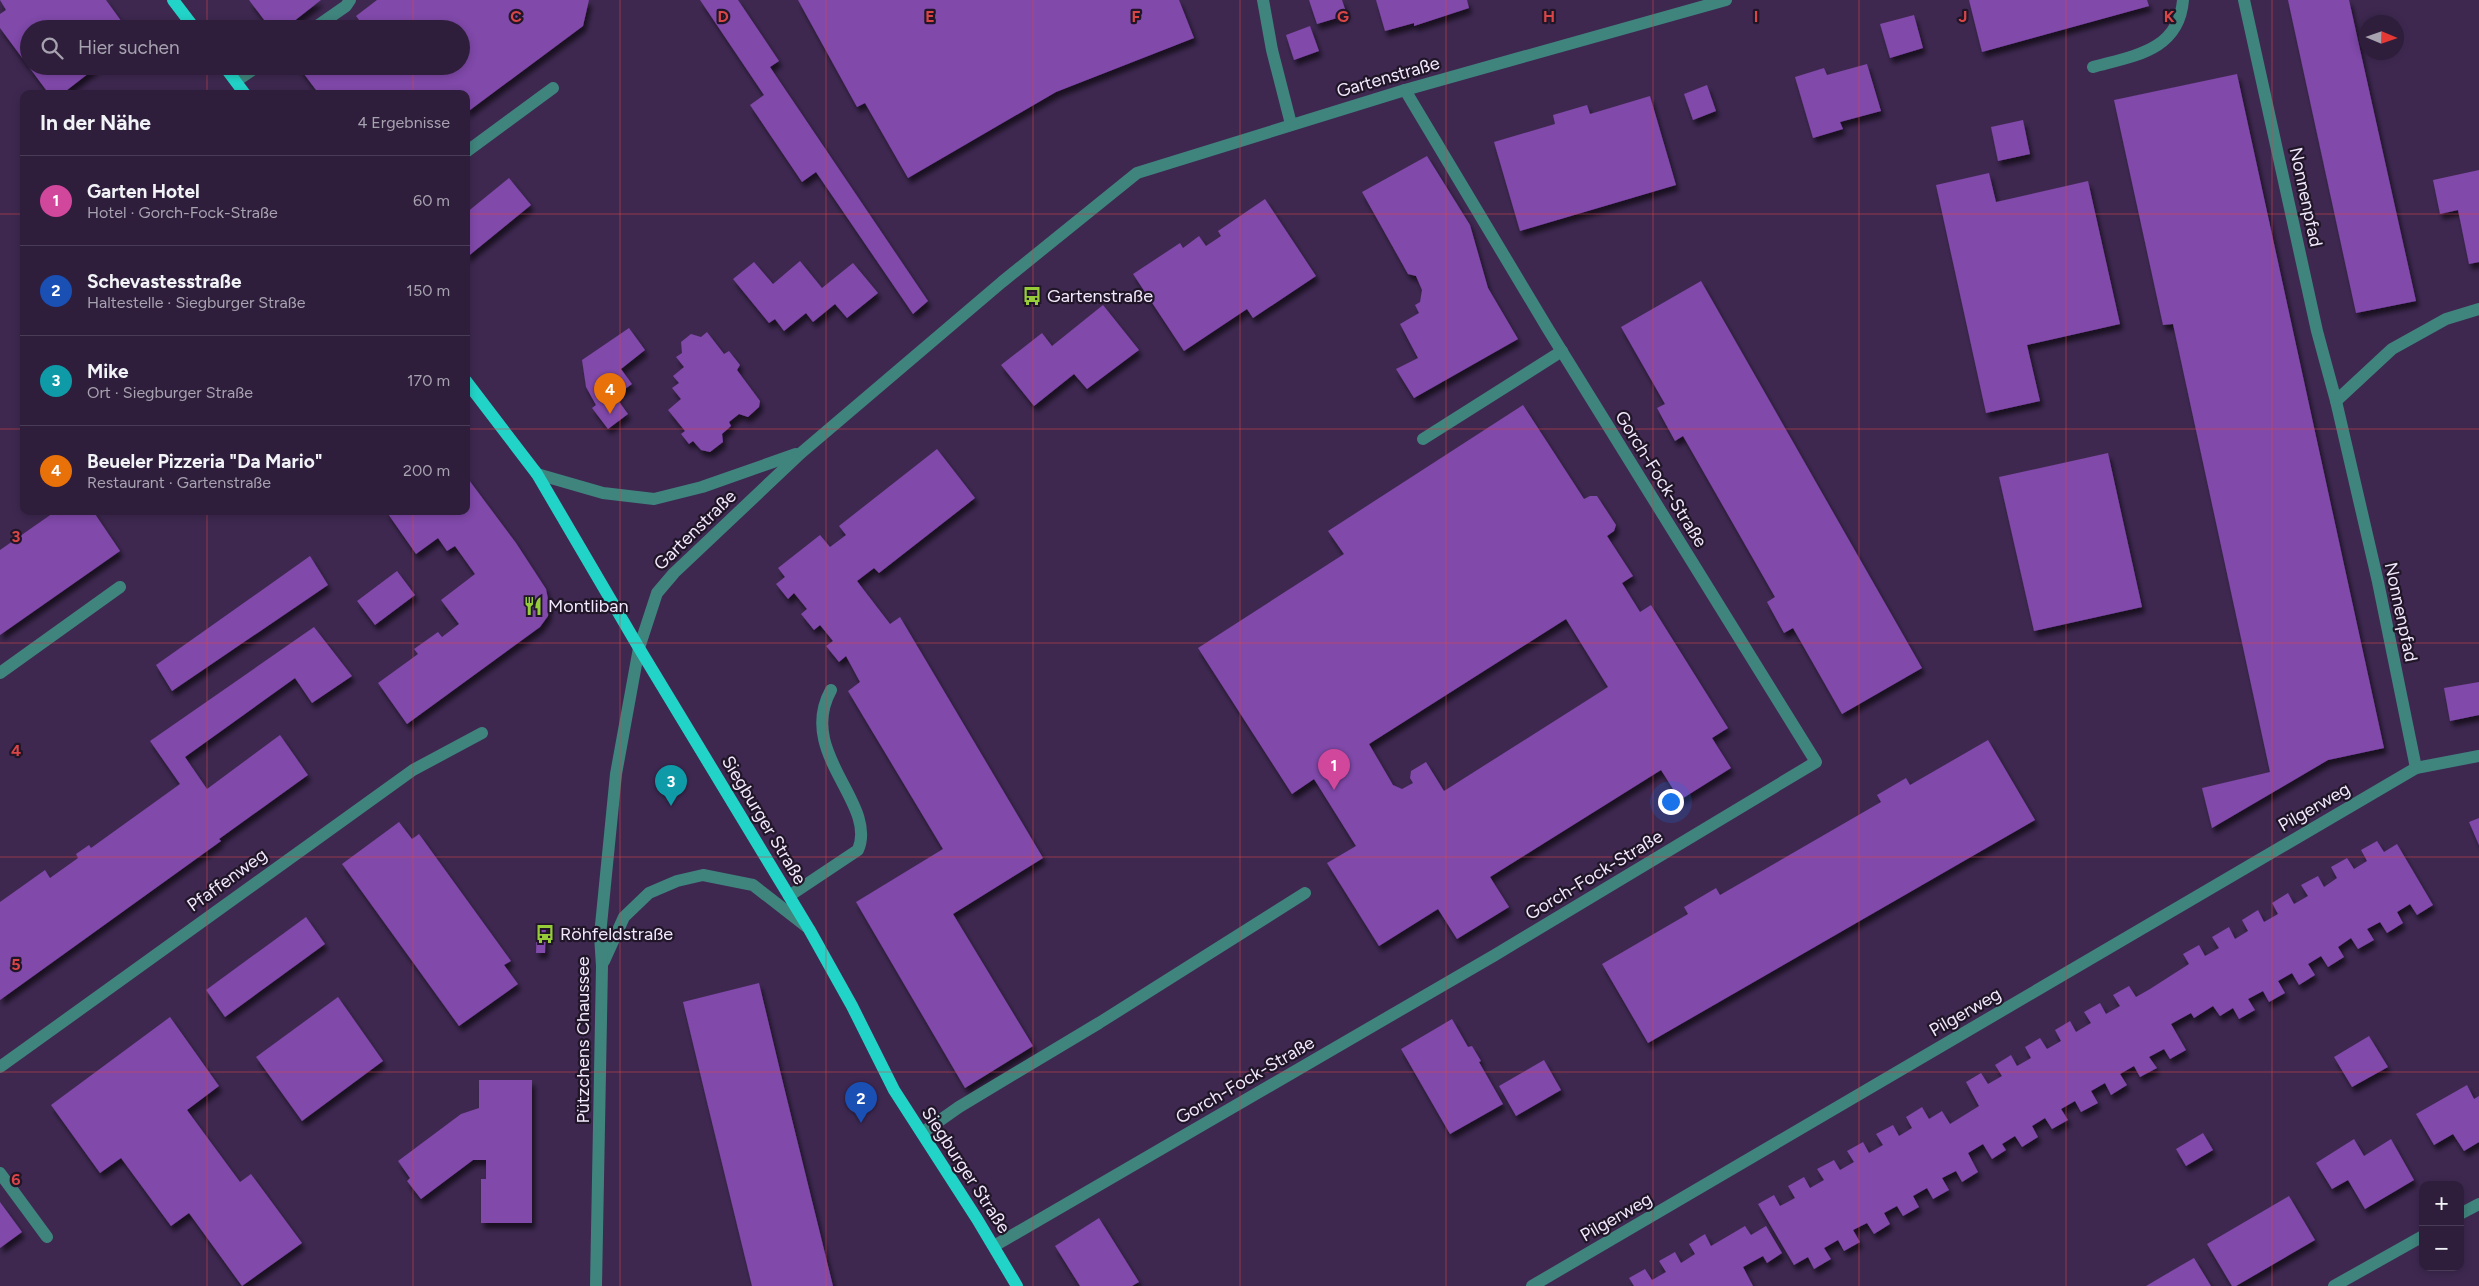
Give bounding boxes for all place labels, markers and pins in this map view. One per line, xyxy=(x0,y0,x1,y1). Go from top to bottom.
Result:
bus stop icon: Gartenstraße xyxy=(1021,285,1043,307)
place label: Gartenstraße xyxy=(1047,285,1153,307)
pin: 4 xyxy=(594,373,626,414)
restaurant icon: Montliban xyxy=(522,595,544,617)
place label: Montliban xyxy=(548,595,628,617)
pin: 1 xyxy=(1318,749,1350,790)
pin: 3 xyxy=(655,765,687,806)
bus stop icon: Röhfeldstraße xyxy=(534,923,556,945)
place label: Röhfeldstraße xyxy=(560,923,673,945)
pin: 2 xyxy=(845,1082,877,1123)

